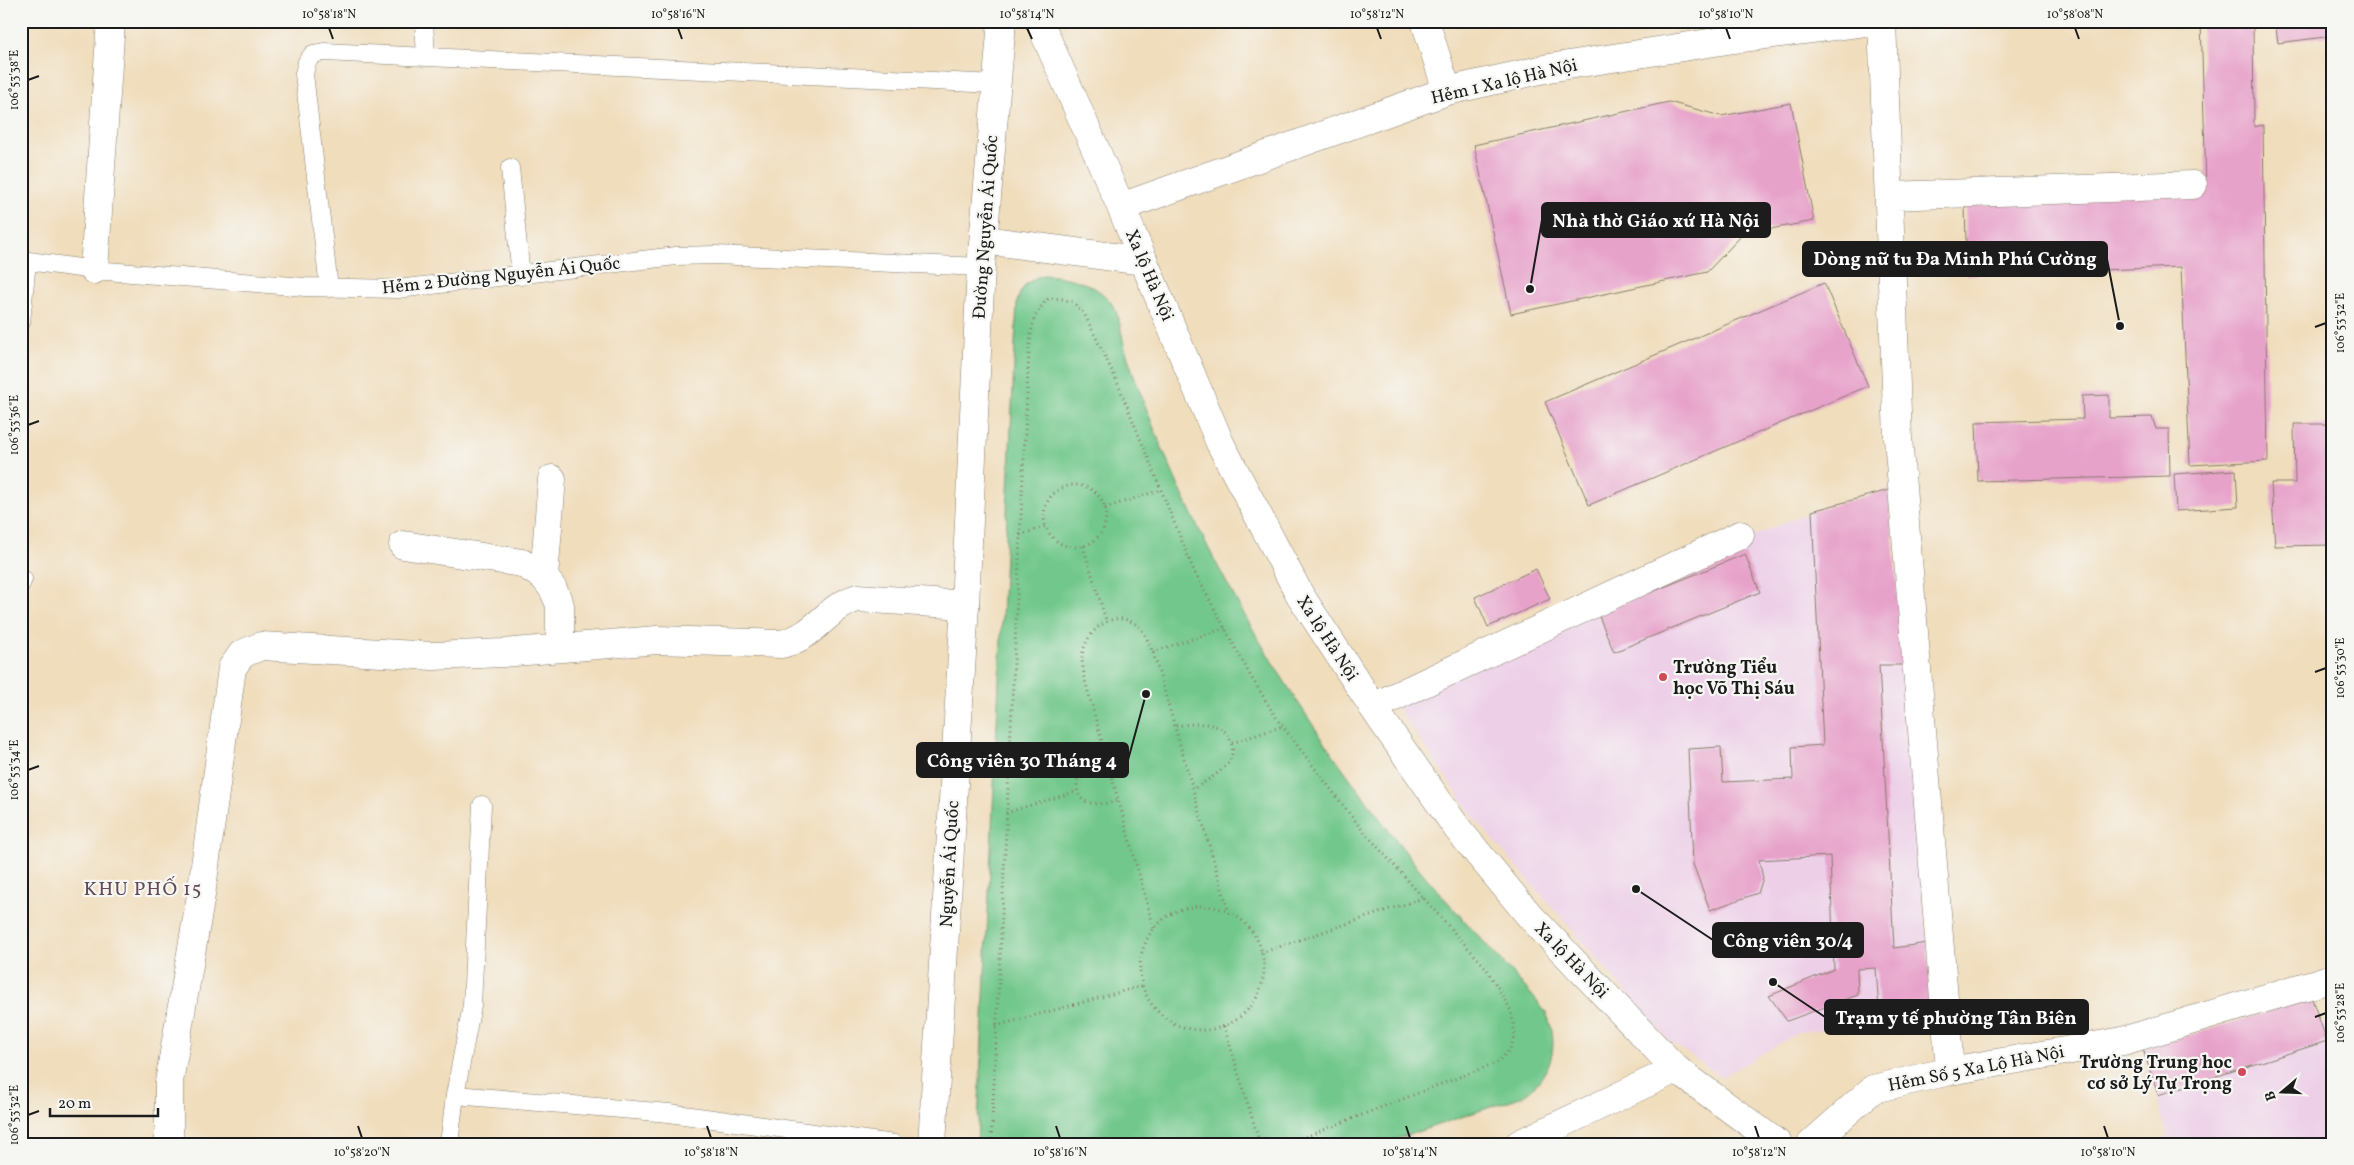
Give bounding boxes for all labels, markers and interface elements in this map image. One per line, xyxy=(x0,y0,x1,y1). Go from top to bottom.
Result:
text: 10°58'18"N xyxy=(302,7,356,23)
text: 10°58'16"N xyxy=(651,7,705,23)
text: 10°58'14"N xyxy=(1000,7,1055,23)
text: 10°58'12"N xyxy=(1350,7,1404,23)
text: 10°58'10"N xyxy=(1698,7,1754,23)
text: 10°58'08"N xyxy=(2047,7,2103,23)
text: 106°53'38"E xyxy=(7,50,23,110)
street label: Hẻm 1 Xa lộ Hà Nội xyxy=(1429,53,1580,111)
street label: Đường Nguyễn Ái Quốc xyxy=(968,134,1005,320)
callout: Nhà thờ Giáo xứ Hà Nội xyxy=(1542,203,1770,237)
text: Nhà thờ Giáo xứ Hà Nội xyxy=(1552,209,1760,235)
street label: Xa lộ Hà Nội xyxy=(1118,226,1179,325)
callout: Dòng nữ tu Đa Minh Phú Cường xyxy=(1803,242,2107,276)
text: Dòng nữ tu Đa Minh Phú Cường xyxy=(1813,247,2097,273)
street label: Hẻm 2 Đường Nguyễn Ái Quốc xyxy=(381,252,622,301)
text: 106°53'32"E xyxy=(2333,293,2349,353)
text: 106°53'36"E xyxy=(7,395,23,455)
street label: Xa lộ Hà Nội xyxy=(1290,591,1364,687)
text: 106°53'30"E xyxy=(2333,637,2349,699)
place label: Trường Tiểu học Võ Thị Sáu xyxy=(1673,656,1795,702)
marker: Trường Tiểu học Võ Thị Sáu xyxy=(1657,671,1669,683)
text: 106°53'34"E xyxy=(7,739,23,801)
callout: Công viên 30 Tháng 4 xyxy=(917,743,1128,777)
text: Công viên 30 Tháng 4 xyxy=(927,749,1117,775)
street label: Nguyễn Ái Quốc xyxy=(935,800,966,928)
district label: KHU PHỐ 15 xyxy=(84,876,202,904)
street label: Xa lộ Hà Nội xyxy=(1528,917,1614,1005)
callout: Công viên 30/4 xyxy=(1713,923,1863,957)
text: Công viên 30/4 xyxy=(1723,929,1853,955)
text: 106°53'28"E xyxy=(2333,983,2349,1043)
callout: Trạm y tế phường Tân Biên xyxy=(1825,1000,2088,1034)
text: Trạm y tế phường Tân Biên xyxy=(1835,1006,2077,1032)
street label: Hẻm Số 5 Xa Lộ Hà Nội xyxy=(1886,1040,2067,1099)
place label: Trường Trung học cơ sở Lý Tự Trọng xyxy=(2079,1051,2232,1097)
marker: Trường Trung học cơ sở Lý Tự Trọng xyxy=(2236,1066,2248,1078)
north arrow xyxy=(2256,1068,2306,1118)
text: 106°53'32"E xyxy=(7,1085,23,1145)
scale bar xyxy=(50,1085,158,1117)
text: B xyxy=(2261,1088,2282,1103)
text: 20 m xyxy=(58,1094,91,1115)
text: 10°58'20"N xyxy=(334,1145,390,1161)
text: 10°58'18"N xyxy=(684,1145,738,1161)
text: 10°58'16"N xyxy=(1033,1145,1087,1161)
text: 10°58'14"N xyxy=(1383,1145,1438,1161)
text: 10°58'12"N xyxy=(1732,1145,1786,1161)
text: 10°58'10"N xyxy=(2080,1145,2136,1161)

